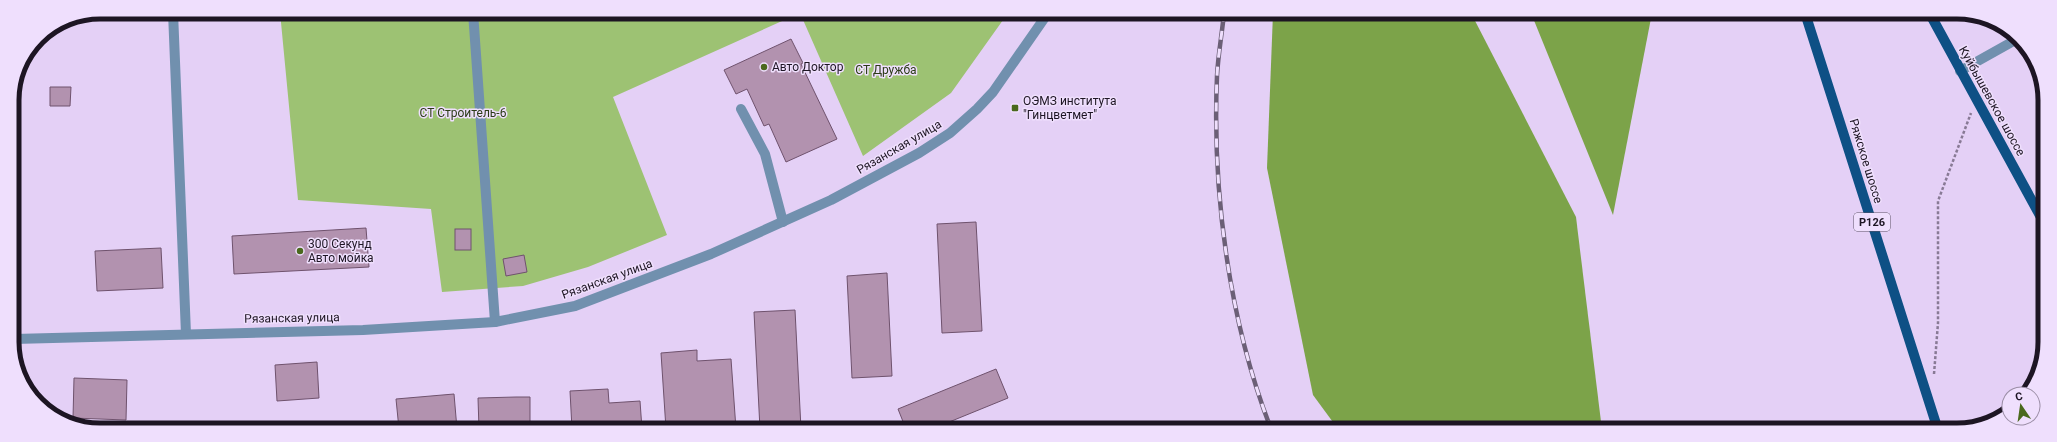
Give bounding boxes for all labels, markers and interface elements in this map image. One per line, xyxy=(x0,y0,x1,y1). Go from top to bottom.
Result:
street label: Куйбышевское шоссе xyxy=(1956,44,2028,158)
place label: Авто Доктор xyxy=(772,60,844,74)
marker: Авто Доктор xyxy=(759,62,769,72)
park label: СТ Дружба xyxy=(855,63,917,77)
place label: ОЭМЗ института "Гинцветмет" xyxy=(1023,94,1116,122)
marker: ОЭМЗ института "Гинцветмет" xyxy=(1010,103,1020,113)
park label: СТ Строитель-6 xyxy=(420,106,507,120)
street label: Рязанская улица xyxy=(854,117,944,177)
street label: Ряжское шоссе xyxy=(1847,117,1885,205)
road number: Р126 xyxy=(1854,213,1890,231)
place label: 300 Секунд Авто мойка xyxy=(308,237,374,265)
marker: 300 Секунд Авто мойка xyxy=(295,246,305,256)
street label: Рязанская улица xyxy=(560,256,654,302)
street label: Рязанская улица xyxy=(244,310,340,326)
north arrow xyxy=(2001,386,2041,426)
text: С xyxy=(2014,390,2024,404)

